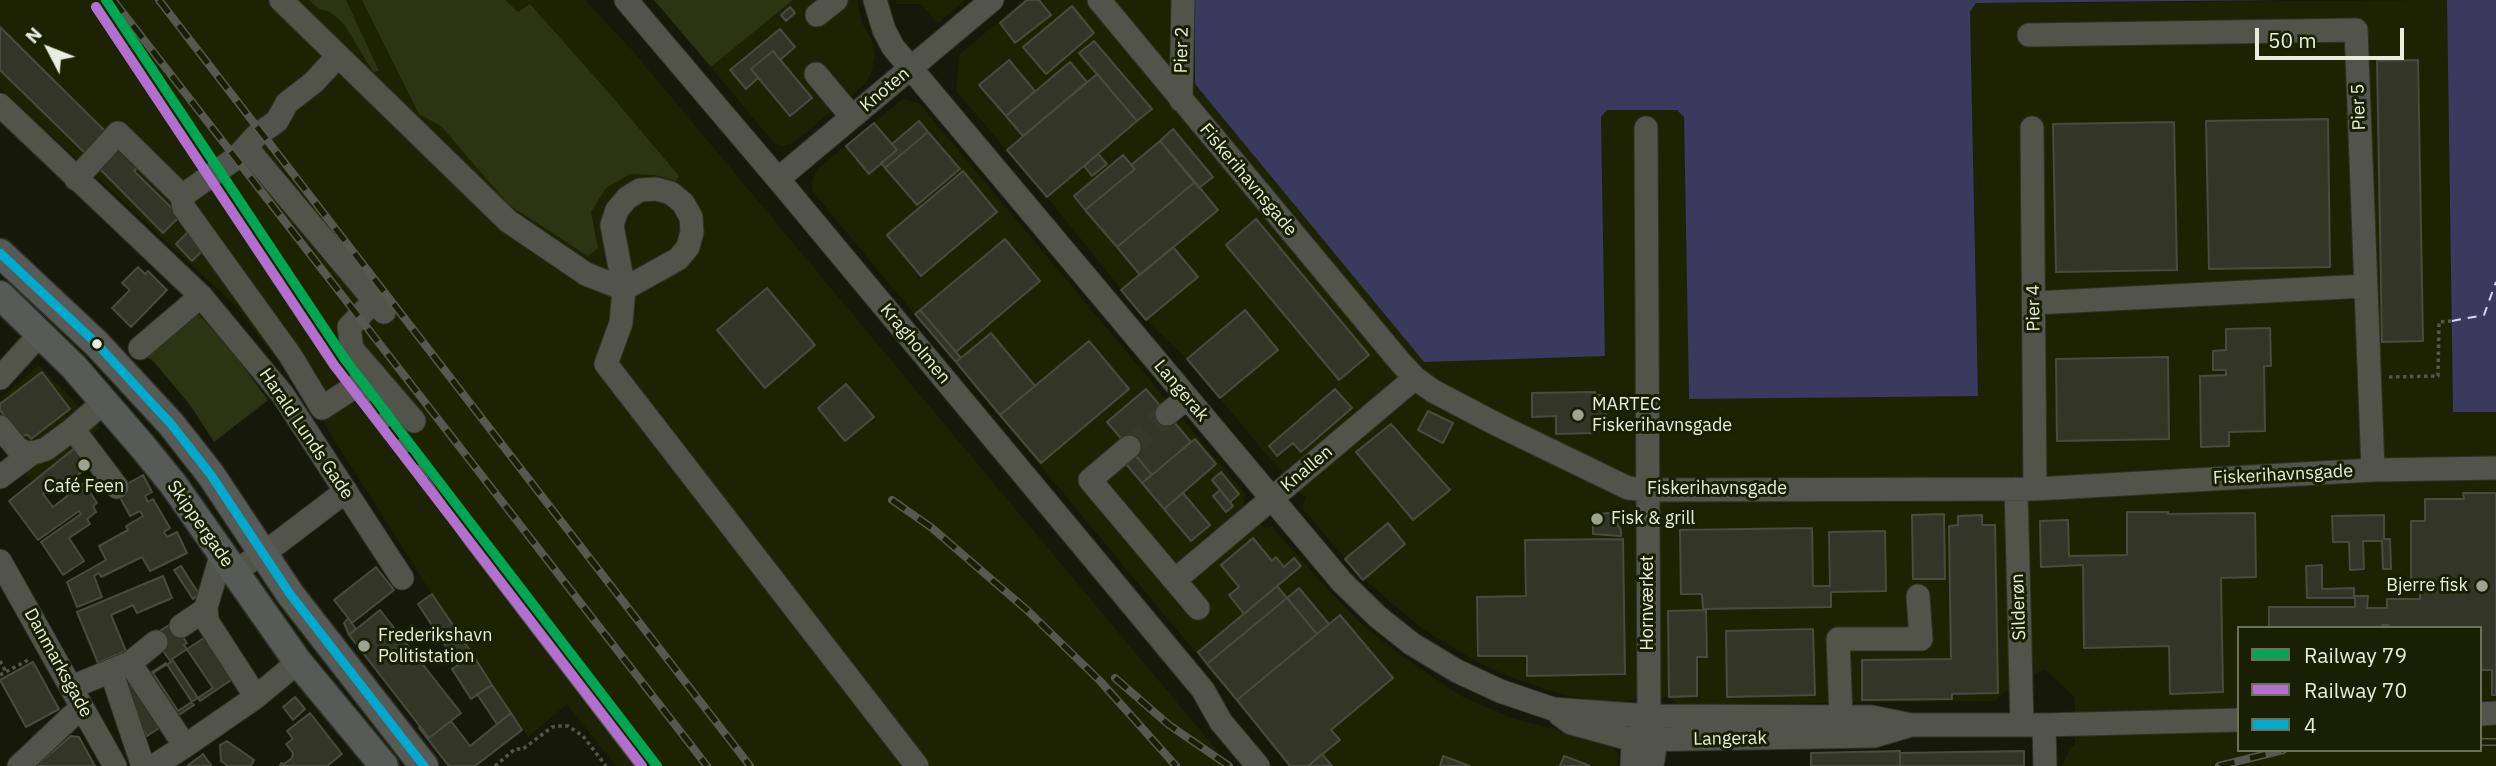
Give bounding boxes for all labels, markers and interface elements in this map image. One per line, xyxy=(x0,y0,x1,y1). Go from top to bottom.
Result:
north arrow xyxy=(14,14,84,84)
scale bar xyxy=(2258,14,2407,58)
text: N xyxy=(20,22,47,48)
street label: Pier 2 xyxy=(1171,26,1193,74)
text: 50 m xyxy=(2268,26,2317,54)
street label: Knoten xyxy=(856,63,914,117)
street label: Pier 5 xyxy=(2347,83,2371,131)
street label: Fiskerihavnsgade xyxy=(1195,119,1301,241)
street label: Pier 4 xyxy=(2023,284,2045,332)
street label: Kragholmen xyxy=(875,300,955,388)
unlabelled marker xyxy=(90,337,104,351)
street label: Langerak xyxy=(1149,356,1213,426)
street label: Harald Lunds Gade xyxy=(254,364,358,504)
place label: MARTEC Fiskerihavnsgade xyxy=(1592,394,1732,436)
marker: MARTEC Fiskerihavnsgade xyxy=(1570,407,1586,423)
street label: Knallen xyxy=(1277,441,1337,497)
marker: Café Feen xyxy=(76,457,92,473)
street label: Fiskerihavnsgade xyxy=(2212,461,2354,489)
place label: Café Feen xyxy=(44,476,124,498)
street label: Skippergade xyxy=(162,477,238,571)
street label: Fiskerihavnsgade xyxy=(1647,478,1787,500)
place label: Fisk & grill xyxy=(1611,508,1695,530)
marker: Fisk & grill xyxy=(1589,511,1605,527)
street label: Hornværket xyxy=(1637,555,1659,651)
street label: Silderøn xyxy=(2007,573,2031,641)
place label: Bjerre fisk xyxy=(2386,575,2468,597)
marker: Bjerre fisk xyxy=(2474,578,2490,594)
street label: Danmarksgade xyxy=(19,605,97,721)
place label: Frederikshavn Politistation xyxy=(378,625,492,668)
legend xyxy=(2237,626,2482,752)
marker: Frederikshavn Politistation xyxy=(356,638,372,654)
text: Railway 79 xyxy=(2304,641,2407,669)
text: Railway 70 xyxy=(2304,676,2407,704)
text: 4 xyxy=(2304,711,2317,739)
street label: Langerak xyxy=(1693,728,1767,750)

